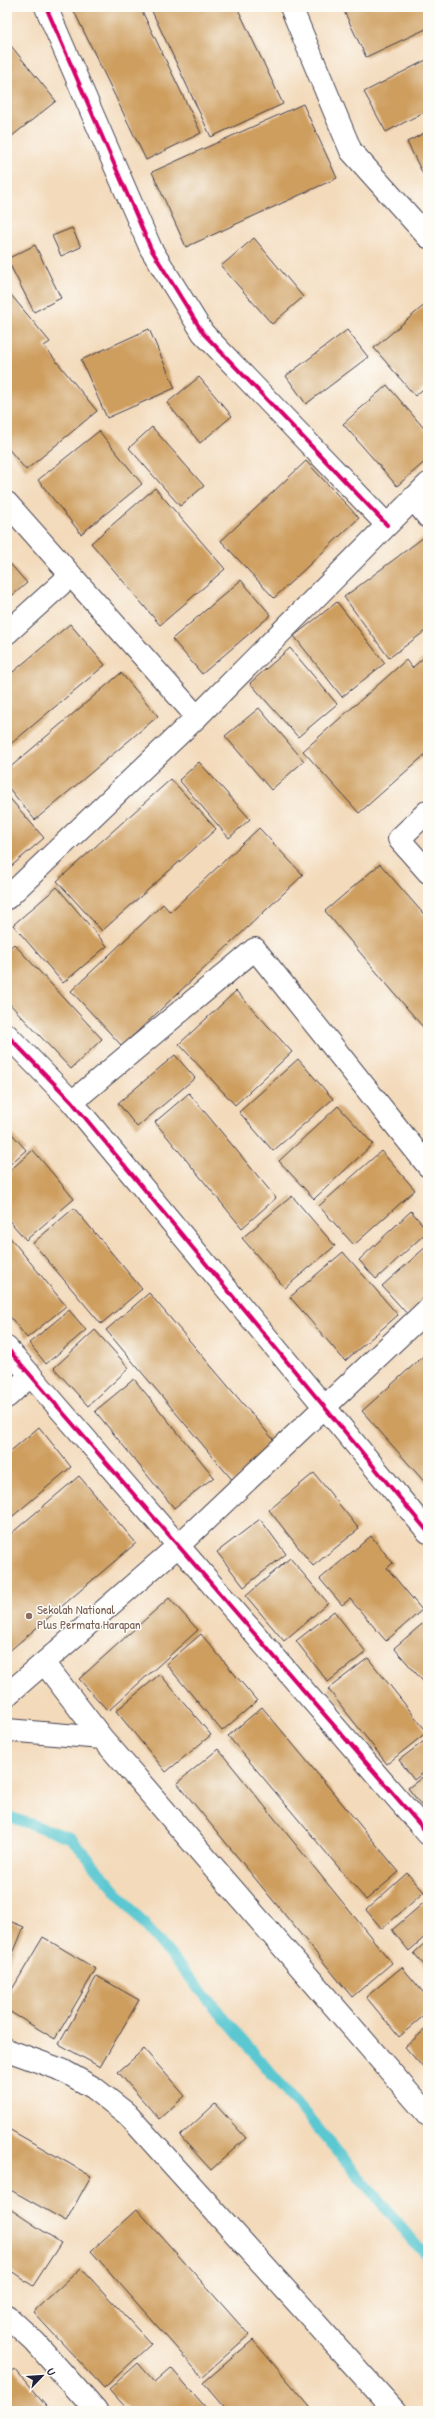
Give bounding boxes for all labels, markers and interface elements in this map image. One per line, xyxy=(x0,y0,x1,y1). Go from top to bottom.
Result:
place label: Sekolah National Plus Permata Harapan xyxy=(37,1600,141,1633)
marker: Sekolah National Plus Permata Harapan xyxy=(24,1611,34,1621)
north arrow xyxy=(22,2356,62,2396)
text: U xyxy=(43,2366,59,2377)

